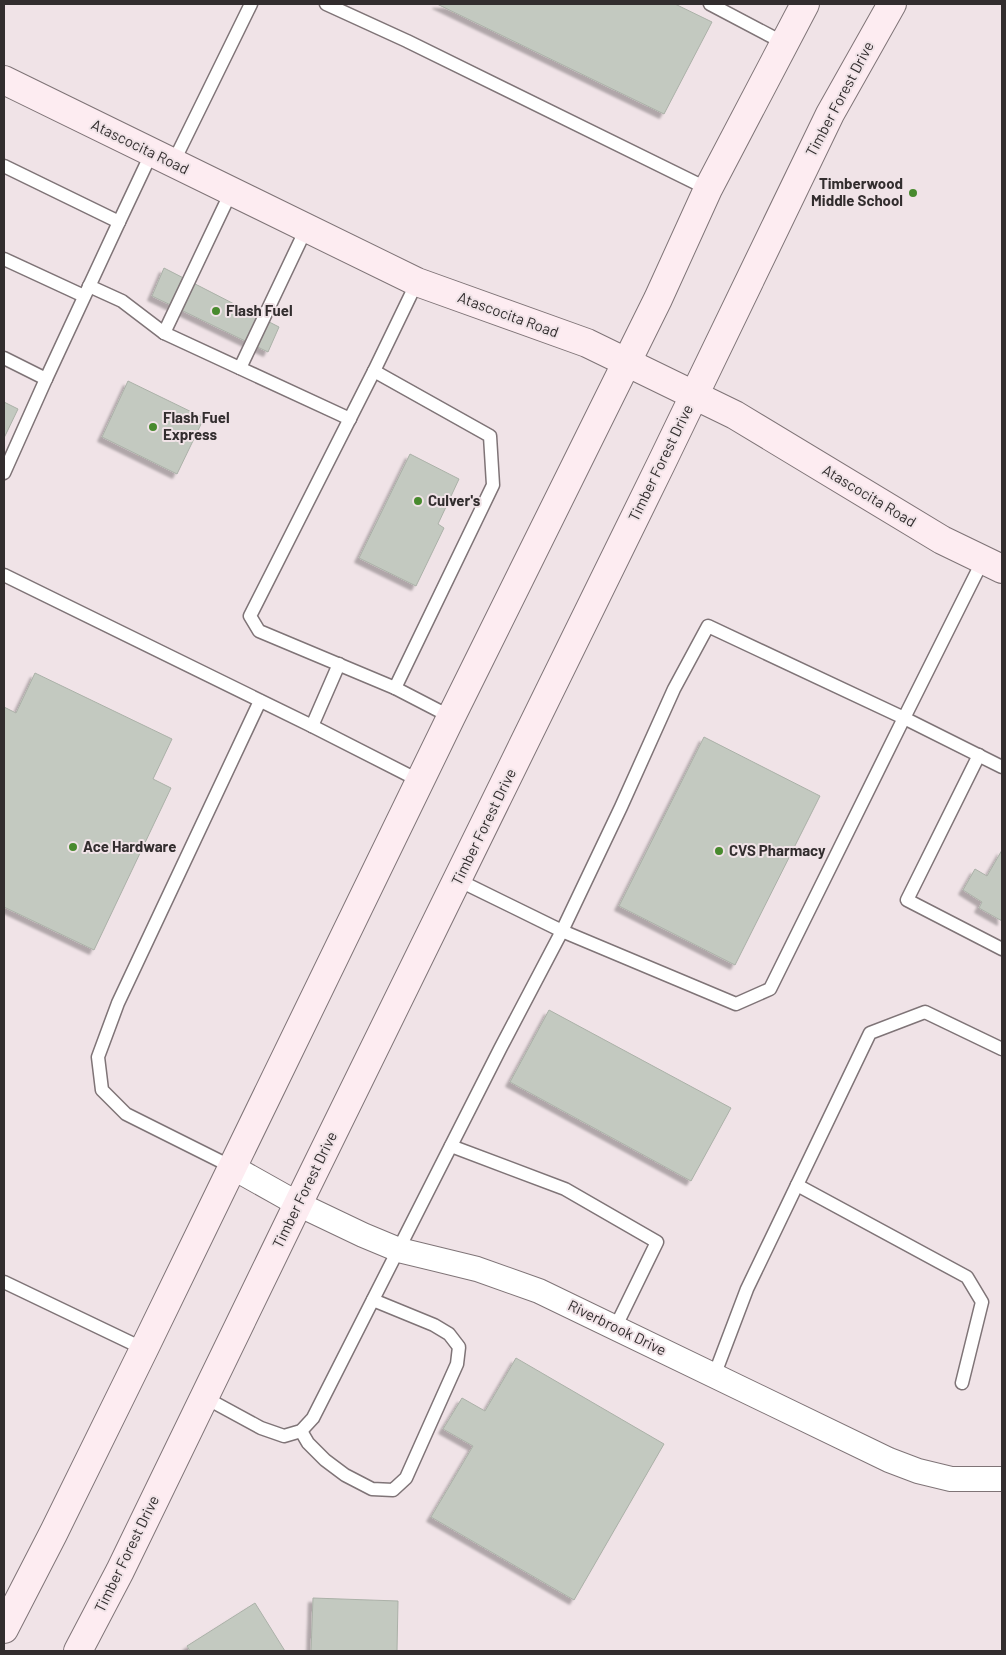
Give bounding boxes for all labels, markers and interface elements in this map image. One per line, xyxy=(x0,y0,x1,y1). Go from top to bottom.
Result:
street label: Timber Forest Drive xyxy=(801,38,877,159)
street label: Atascocita Road xyxy=(89,115,192,177)
place label: Timberwood Middle School xyxy=(811,174,903,209)
marker: Timberwood Middle School xyxy=(907,187,919,199)
street label: Atascocita Road xyxy=(455,287,561,341)
place label: Flash Fuel xyxy=(226,301,293,319)
marker: Flash Fuel xyxy=(210,305,222,317)
street label: Timber Forest Drive xyxy=(624,401,696,524)
place label: Flash Fuel Express xyxy=(163,408,230,443)
marker: Flash Fuel Express xyxy=(147,421,159,433)
street label: Atascocita Road xyxy=(819,460,920,530)
place label: Culver's xyxy=(428,491,481,509)
marker: Culver's xyxy=(412,495,424,507)
street label: Timber Forest Drive xyxy=(447,765,519,888)
place label: Ace Hardware xyxy=(83,837,176,855)
marker: Ace Hardware xyxy=(67,841,79,853)
place label: CVS Pharmacy xyxy=(729,841,826,859)
marker: CVS Pharmacy xyxy=(713,845,725,857)
street label: Timber Forest Drive xyxy=(268,1128,340,1251)
street label: Riverbrook Drive xyxy=(565,1296,670,1359)
street label: Timber Forest Drive xyxy=(90,1492,162,1615)

